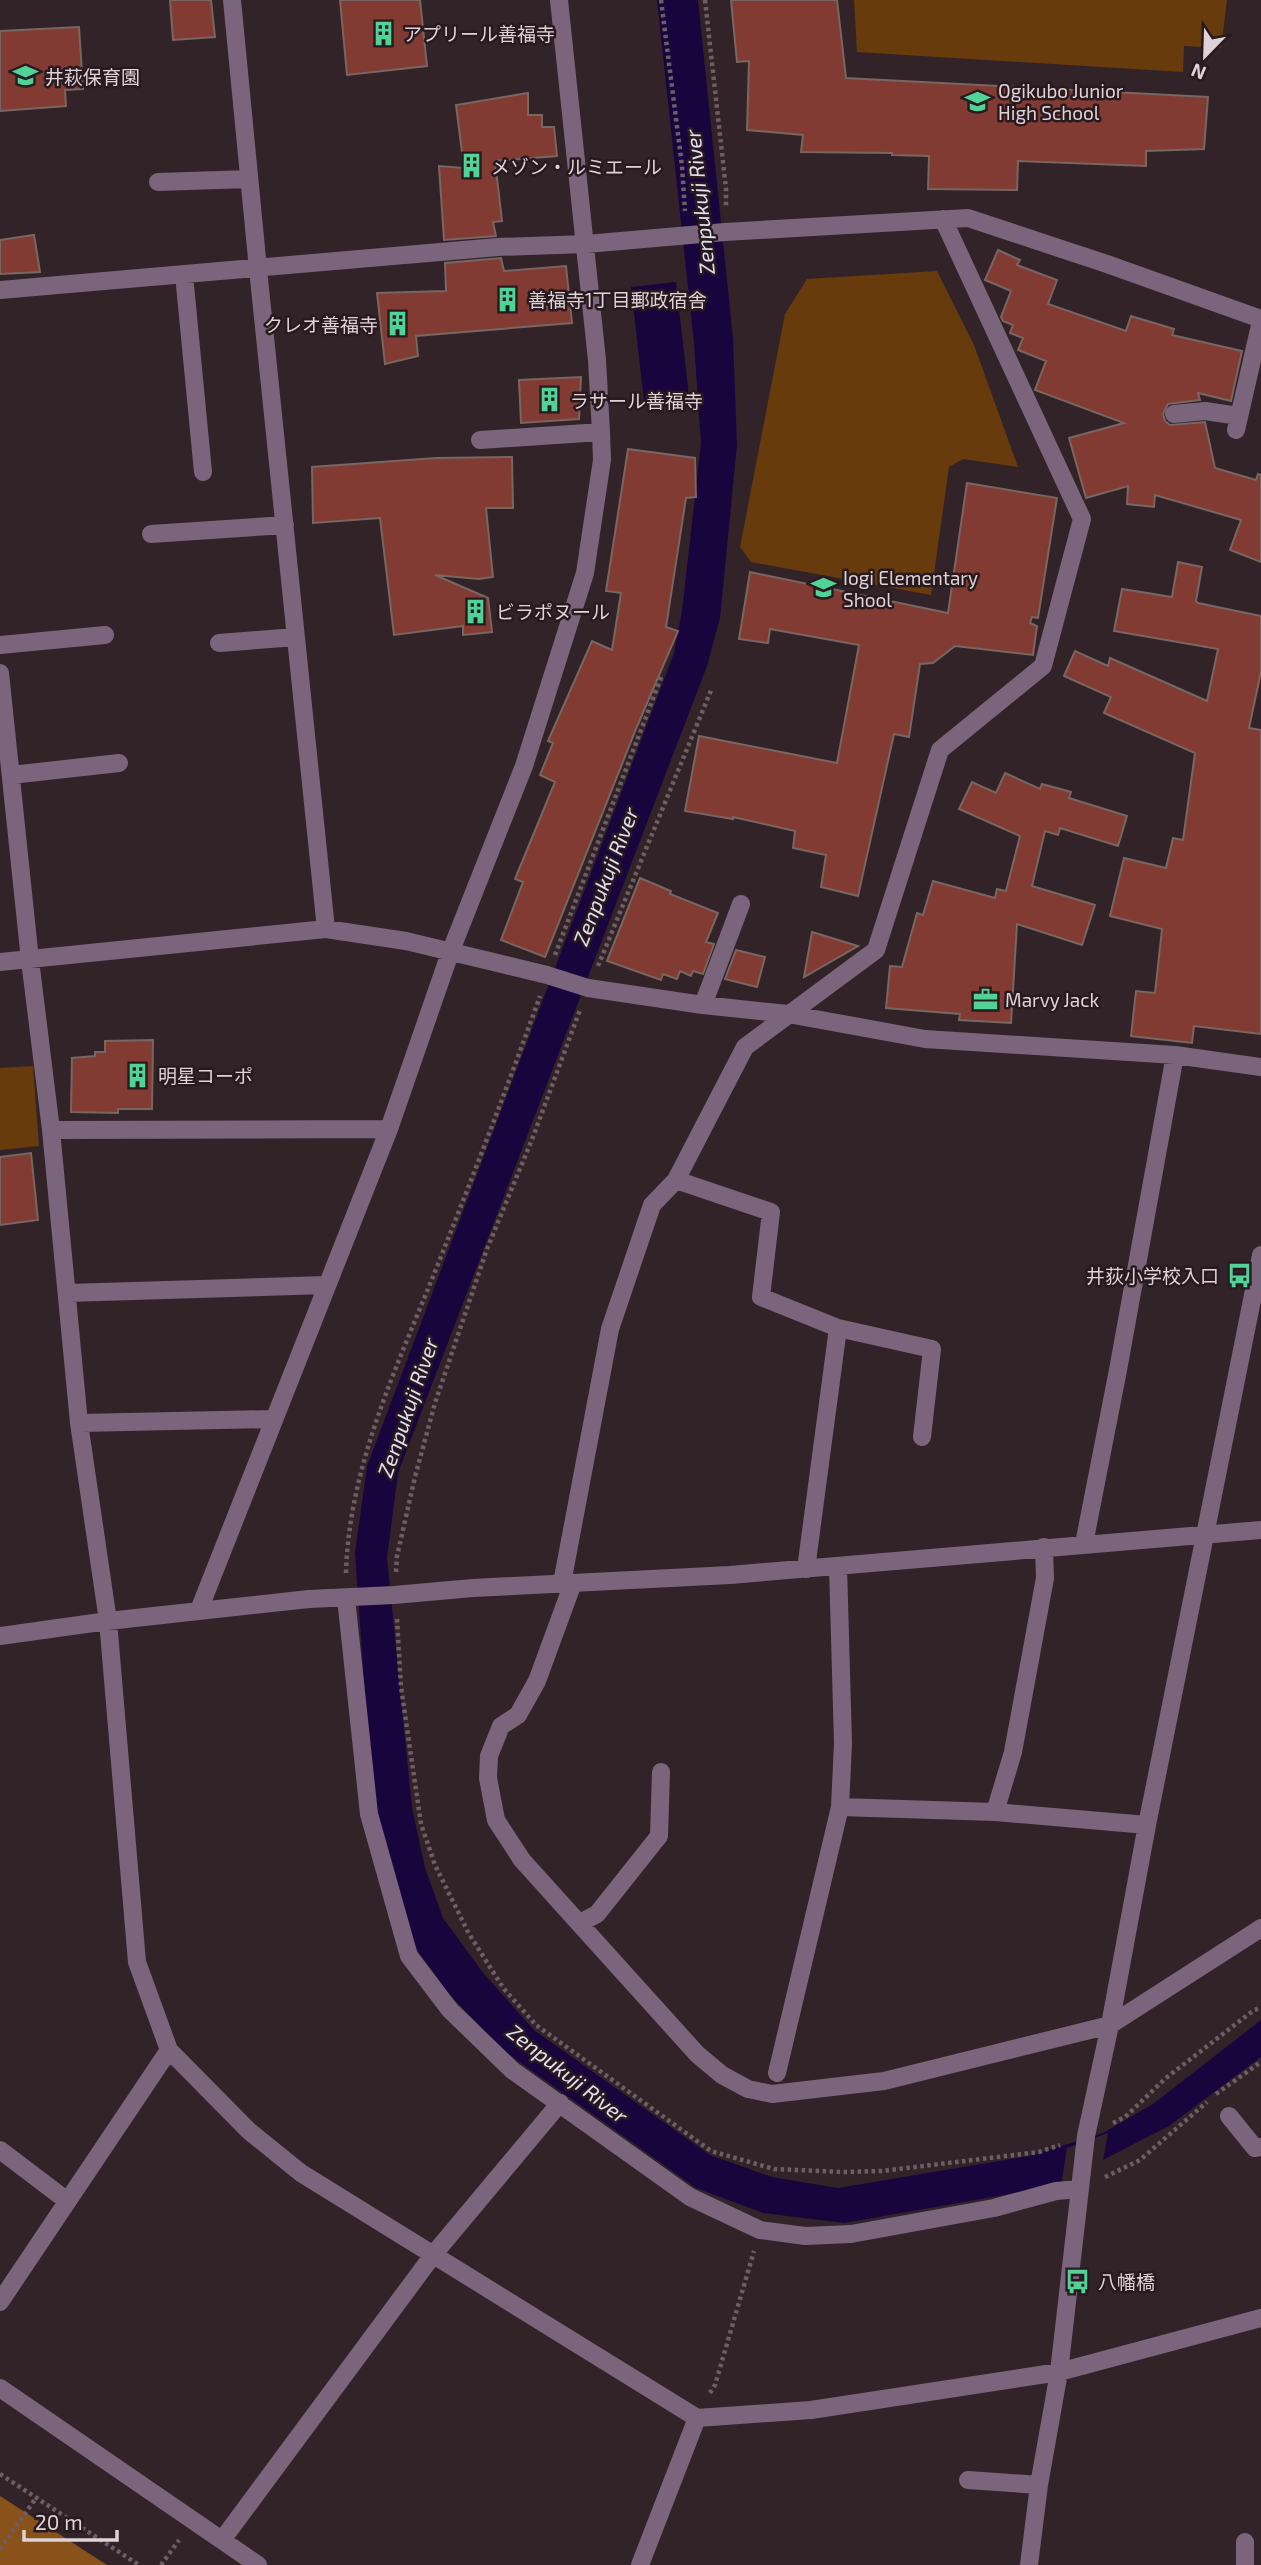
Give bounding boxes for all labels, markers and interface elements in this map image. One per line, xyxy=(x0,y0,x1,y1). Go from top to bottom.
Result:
building icon: アプリール善福寺 xyxy=(369,19,397,47)
north arrow xyxy=(1170,21,1240,91)
place label: アプリール善福寺 xyxy=(403,22,555,45)
text: N xyxy=(1187,59,1209,85)
school or university icon: 井萩保育園 xyxy=(11,62,39,90)
place label: 井萩保育園 xyxy=(45,65,140,88)
place label: Ogikubo Junior High School xyxy=(998,79,1124,124)
school or university icon: Ogikubo Junior High School xyxy=(964,87,992,115)
water label: Zenpukuji River xyxy=(679,127,720,276)
building icon: メゾン・ルミエール xyxy=(457,152,485,180)
place label: メゾン・ルミエール xyxy=(491,155,662,178)
building icon: 善福寺1丁目郵政宿舎 xyxy=(494,285,522,313)
place label: 善福寺1丁目郵政宿舎 xyxy=(528,288,707,311)
building icon: クレオ善福寺 xyxy=(384,310,412,338)
place label: クレオ善福寺 xyxy=(264,313,378,336)
building icon: ラサール善福寺 xyxy=(536,386,564,414)
place label: ラサール善福寺 xyxy=(570,389,703,412)
place label: Iogi Elementary Shool xyxy=(843,566,978,611)
school or university icon: Iogi Elementary Shool xyxy=(809,574,837,602)
building icon: ビラポヌール xyxy=(462,597,490,625)
place label: ビラポヌール xyxy=(496,600,610,623)
water label: Zenpukuji River xyxy=(567,803,644,949)
office icon: Marvy Jack xyxy=(971,985,999,1013)
place label: Marvy Jack xyxy=(1005,988,1099,1011)
building icon: 明星コーポ xyxy=(124,1061,152,1089)
place label: 明星コーポ xyxy=(158,1064,253,1087)
bus stop icon: 井荻小学校入口 xyxy=(1225,1261,1253,1289)
place label: 井荻小学校入口 xyxy=(1086,1264,1219,1287)
water label: Zenpukuji River xyxy=(371,1333,444,1480)
water label: Zenpukuji River xyxy=(502,2018,634,2129)
bus stop icon: 八幡橋 xyxy=(1064,2267,1092,2295)
place label: 八幡橋 xyxy=(1098,2270,1155,2293)
scale bar xyxy=(24,2498,117,2542)
text: 20 m xyxy=(35,2509,83,2534)

